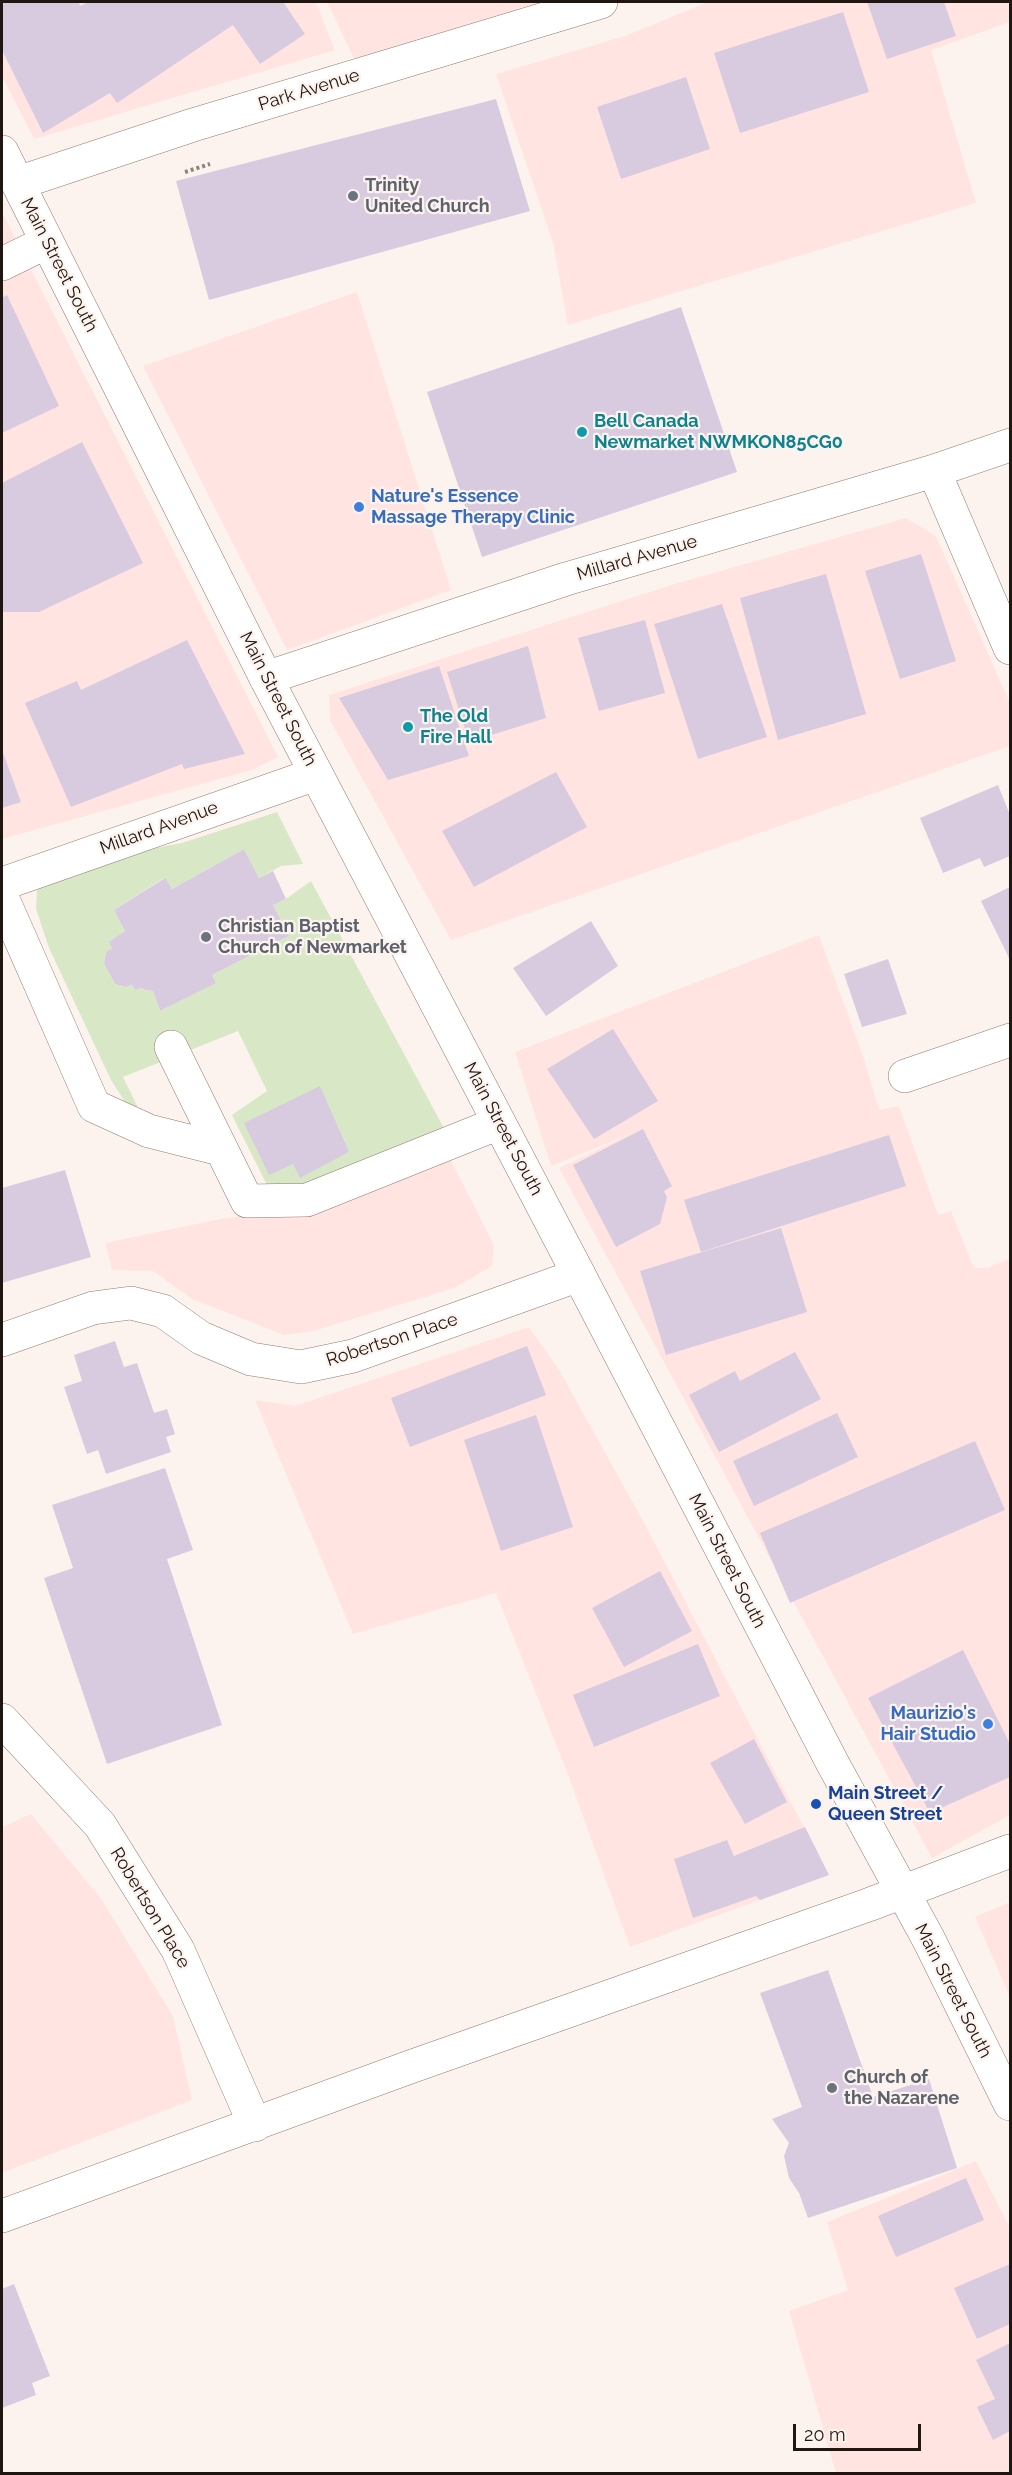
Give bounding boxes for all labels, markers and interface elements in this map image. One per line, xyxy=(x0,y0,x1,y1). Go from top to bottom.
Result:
street label: Park Avenue xyxy=(256,64,362,116)
place label: Trinity United Church xyxy=(365,175,490,218)
marker: Trinity United Church xyxy=(346,189,360,203)
street label: Main Street South xyxy=(16,194,102,336)
place label: Bell Canada Newmarket NWMKON85CG0 xyxy=(594,411,843,454)
marker: Bell Canada Newmarket NWMKON85CG0 xyxy=(575,425,589,439)
place label: Nature's Essence Massage Therapy Clinic xyxy=(371,486,575,528)
marker: Nature's Essence Massage Therapy Clinic xyxy=(352,500,366,514)
street label: Millard Avenue xyxy=(574,530,700,586)
street label: Main Street South xyxy=(235,628,321,770)
place label: The Old Fire Hall xyxy=(420,706,492,748)
marker: The Old Fire Hall xyxy=(401,720,415,734)
street label: Millard Avenue xyxy=(97,797,221,859)
place label: Christian Baptist Church of Newmarket xyxy=(218,916,407,958)
marker: Christian Baptist Church of Newmarket xyxy=(199,930,213,944)
street label: Main Street South xyxy=(459,1059,547,1199)
street label: Robertson Place xyxy=(324,1309,460,1371)
street label: Main Street South xyxy=(684,1490,770,1632)
place label: Maurizio's Hair Studio xyxy=(881,1703,976,1746)
marker: Maurizio's Hair Studio xyxy=(981,1717,995,1731)
place label: Main Street / Queen Street xyxy=(828,1783,943,1826)
marker: Main Street / Queen Street xyxy=(809,1797,823,1811)
street label: Robertson Place xyxy=(105,1844,195,1972)
street label: Main Street South xyxy=(910,1920,996,2062)
place label: Church of the Nazarene xyxy=(844,2067,959,2110)
marker: Church of the Nazarene xyxy=(825,2081,839,2095)
scale bar xyxy=(796,2412,924,2450)
text: 20 m xyxy=(804,2424,846,2445)

